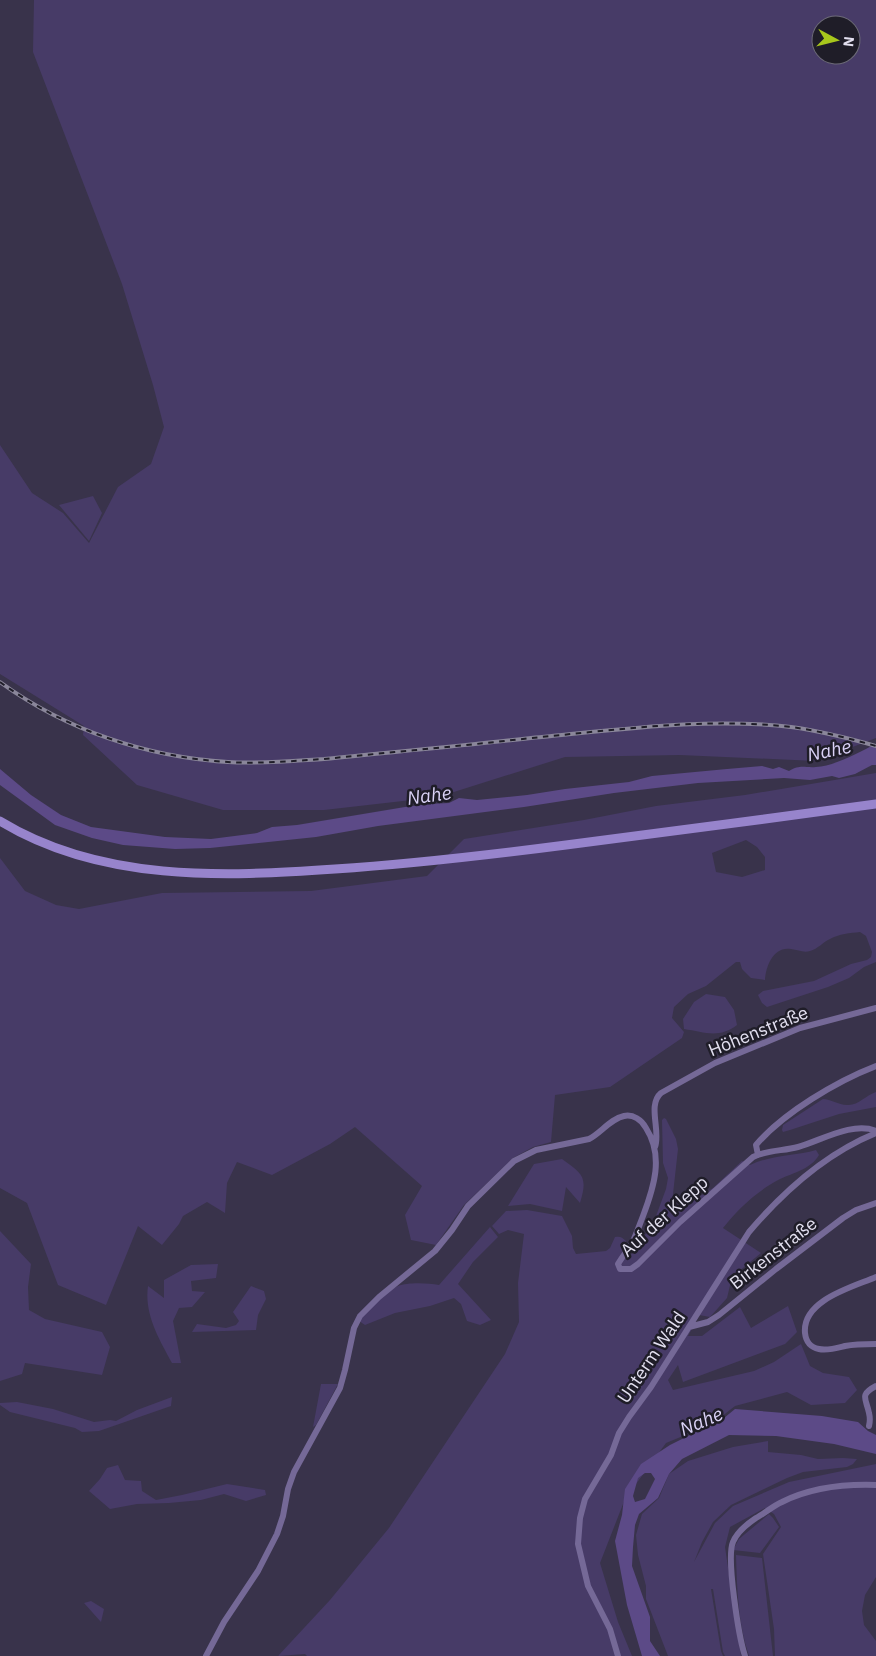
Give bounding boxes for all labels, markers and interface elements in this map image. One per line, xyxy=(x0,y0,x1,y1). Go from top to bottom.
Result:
north arrow xyxy=(811,15,861,65)
text: N xyxy=(839,35,858,48)
water label: Nahe xyxy=(805,734,854,766)
water label: Nahe xyxy=(405,780,453,810)
street label: Höhenstraße xyxy=(705,1001,811,1061)
street label: Auf der Klepp xyxy=(615,1171,713,1261)
street label: Birkenstraße xyxy=(725,1212,821,1294)
street label: Unterm Wald xyxy=(612,1307,690,1407)
water label: Nahe xyxy=(676,1401,726,1441)

